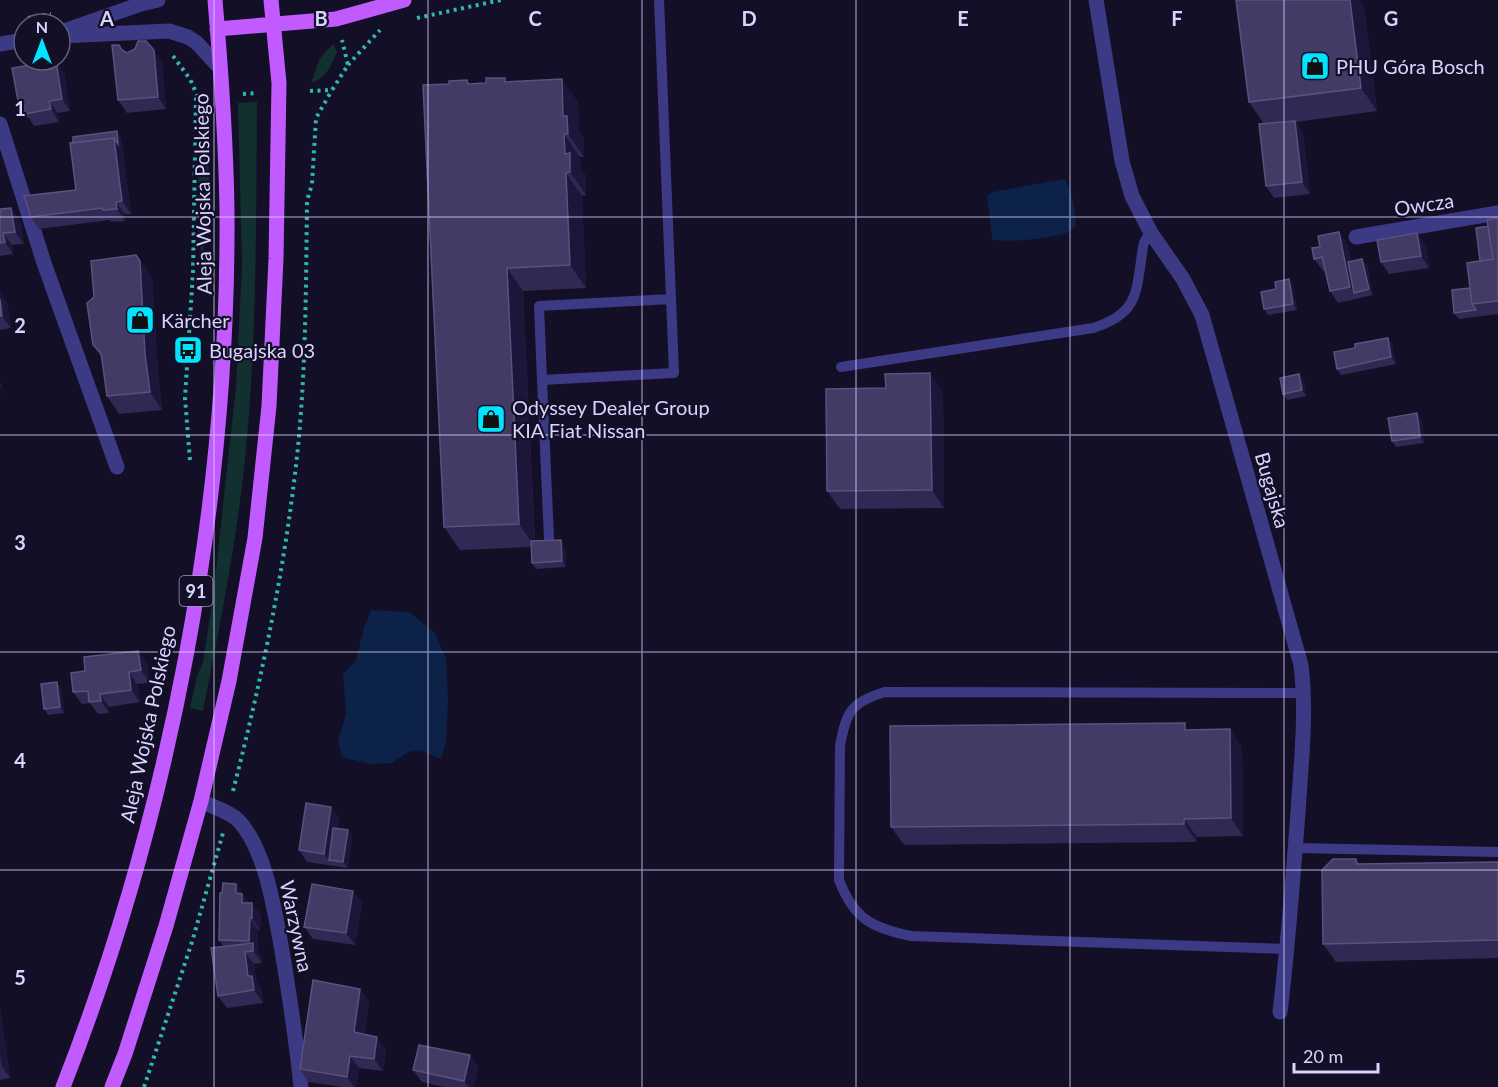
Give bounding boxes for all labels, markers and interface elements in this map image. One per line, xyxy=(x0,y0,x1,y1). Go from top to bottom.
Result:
text: A xyxy=(99,6,114,30)
text: B xyxy=(314,6,328,30)
text: C xyxy=(528,6,542,30)
text: D xyxy=(741,6,757,30)
text: E xyxy=(957,6,969,30)
text: F xyxy=(1171,6,1183,30)
text: G xyxy=(1384,6,1398,30)
north arrow xyxy=(12,12,72,72)
text: N xyxy=(36,17,48,36)
shop icon: PHU Góra Bosch xyxy=(1299,50,1331,82)
place label: PHU Góra Bosch xyxy=(1336,54,1485,78)
street label: Aleja Wojska Polskiego xyxy=(188,93,216,295)
text: 1 xyxy=(14,96,26,120)
street label: Owcza xyxy=(1392,187,1456,221)
shop icon: Kärcher xyxy=(124,304,156,336)
place label: Kärcher xyxy=(161,308,230,332)
text: 2 xyxy=(14,313,26,337)
bus stop icon: Bugajska 03 xyxy=(172,334,204,366)
place label: Bugajska 03 xyxy=(209,338,315,362)
place label: Odyssey Dealer Group KIA Fiat Nissan xyxy=(512,395,710,442)
shop icon: Odyssey Dealer Group KIA Fiat Nissan xyxy=(475,403,507,435)
street label: Bugajska xyxy=(1251,449,1295,531)
text: 3 xyxy=(14,530,26,554)
road number: 91 xyxy=(180,576,212,606)
street label: Aleja Wojska Polskiego xyxy=(114,623,180,825)
text: 4 xyxy=(14,748,26,772)
street label: Warzywna xyxy=(276,878,318,974)
text: 5 xyxy=(14,965,26,989)
scale bar xyxy=(1294,1036,1378,1074)
text: 20 m xyxy=(1303,1045,1343,1067)

